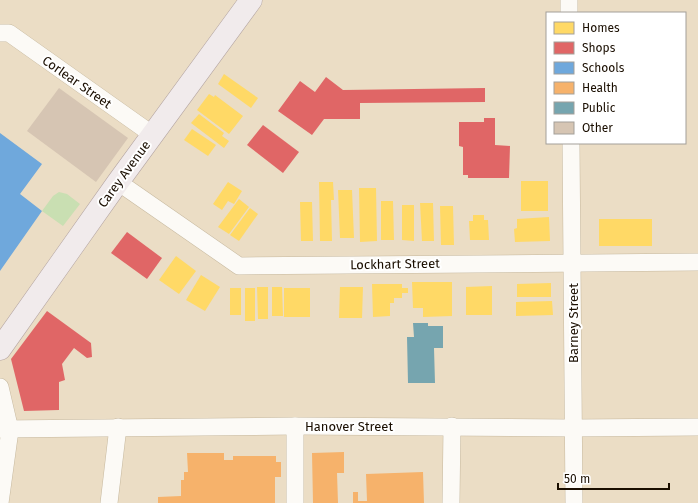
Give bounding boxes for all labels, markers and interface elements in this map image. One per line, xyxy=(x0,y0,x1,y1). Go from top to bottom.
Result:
legend xyxy=(546,12,686,144)
text: Homes xyxy=(582,21,620,35)
text: Shops xyxy=(582,41,616,55)
street label: Corlear Street xyxy=(39,53,115,112)
text: Schools xyxy=(582,61,625,75)
text: Health xyxy=(582,81,618,95)
text: Public xyxy=(582,101,616,115)
text: Other xyxy=(582,121,613,135)
street label: Carey Avenue xyxy=(95,138,153,210)
street label: Lockhart Street xyxy=(350,256,440,272)
street label: Barney Street xyxy=(566,283,581,363)
street label: Hanover Street xyxy=(305,419,393,434)
scale bar xyxy=(558,465,669,491)
text: 50 m xyxy=(564,472,590,486)

